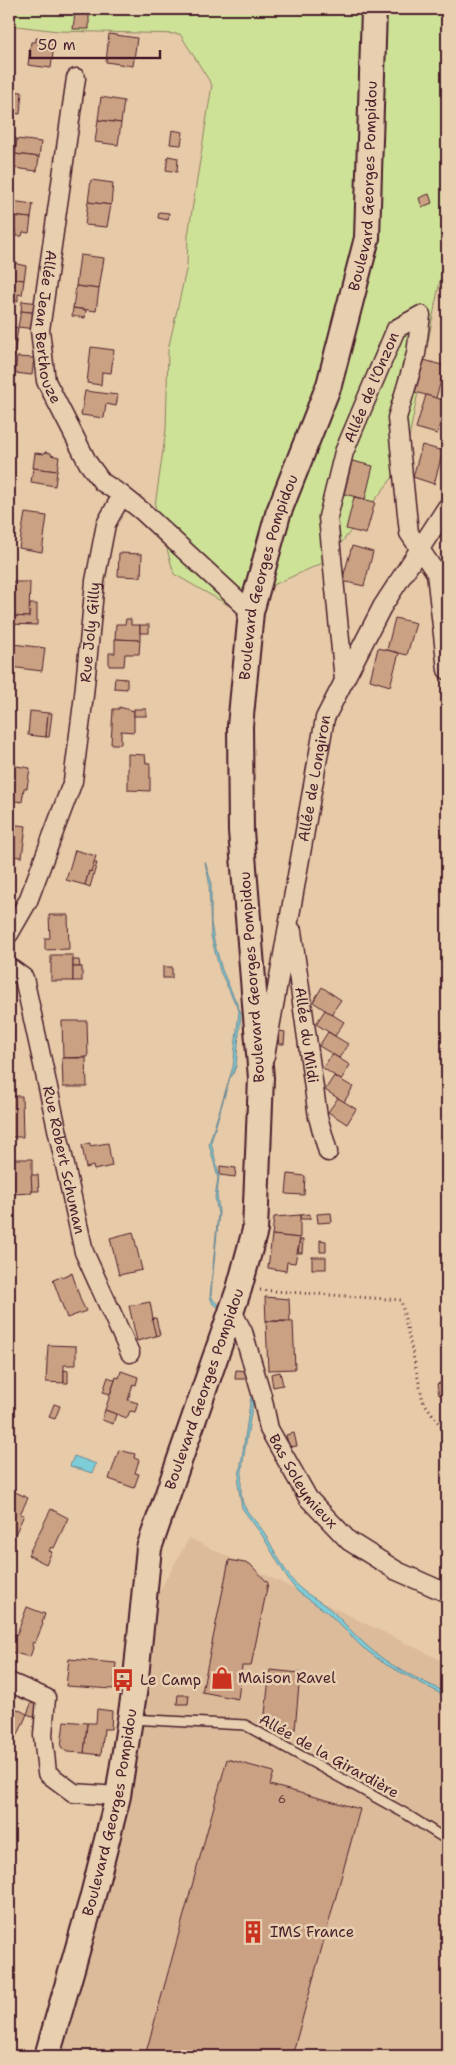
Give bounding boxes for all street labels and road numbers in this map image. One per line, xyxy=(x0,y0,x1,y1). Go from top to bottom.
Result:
street label: Boulevard Georges Pompidou xyxy=(344,80,382,293)
street label: Allée Jean Berthouze xyxy=(30,249,66,407)
street label: Allée de l'Onzon xyxy=(339,329,404,446)
street label: Boulevard Georges Pompidou xyxy=(234,471,303,681)
street label: Rue Joly Gilly xyxy=(75,581,105,683)
street label: Allée de Longiron xyxy=(293,713,335,843)
street label: Boulevard Georges Pompidou xyxy=(235,871,269,1083)
street label: Allée du Midi xyxy=(290,986,323,1084)
street label: Rue Robert Schuman xyxy=(38,1084,90,1236)
street label: Boulevard Georges Pompidou xyxy=(160,1286,249,1492)
street label: Bas Soleymieux xyxy=(264,1430,342,1533)
street label: Boulevard Georges Pompidou xyxy=(78,1707,142,1918)
street label: Allée de la Girardière xyxy=(256,1709,402,1803)

